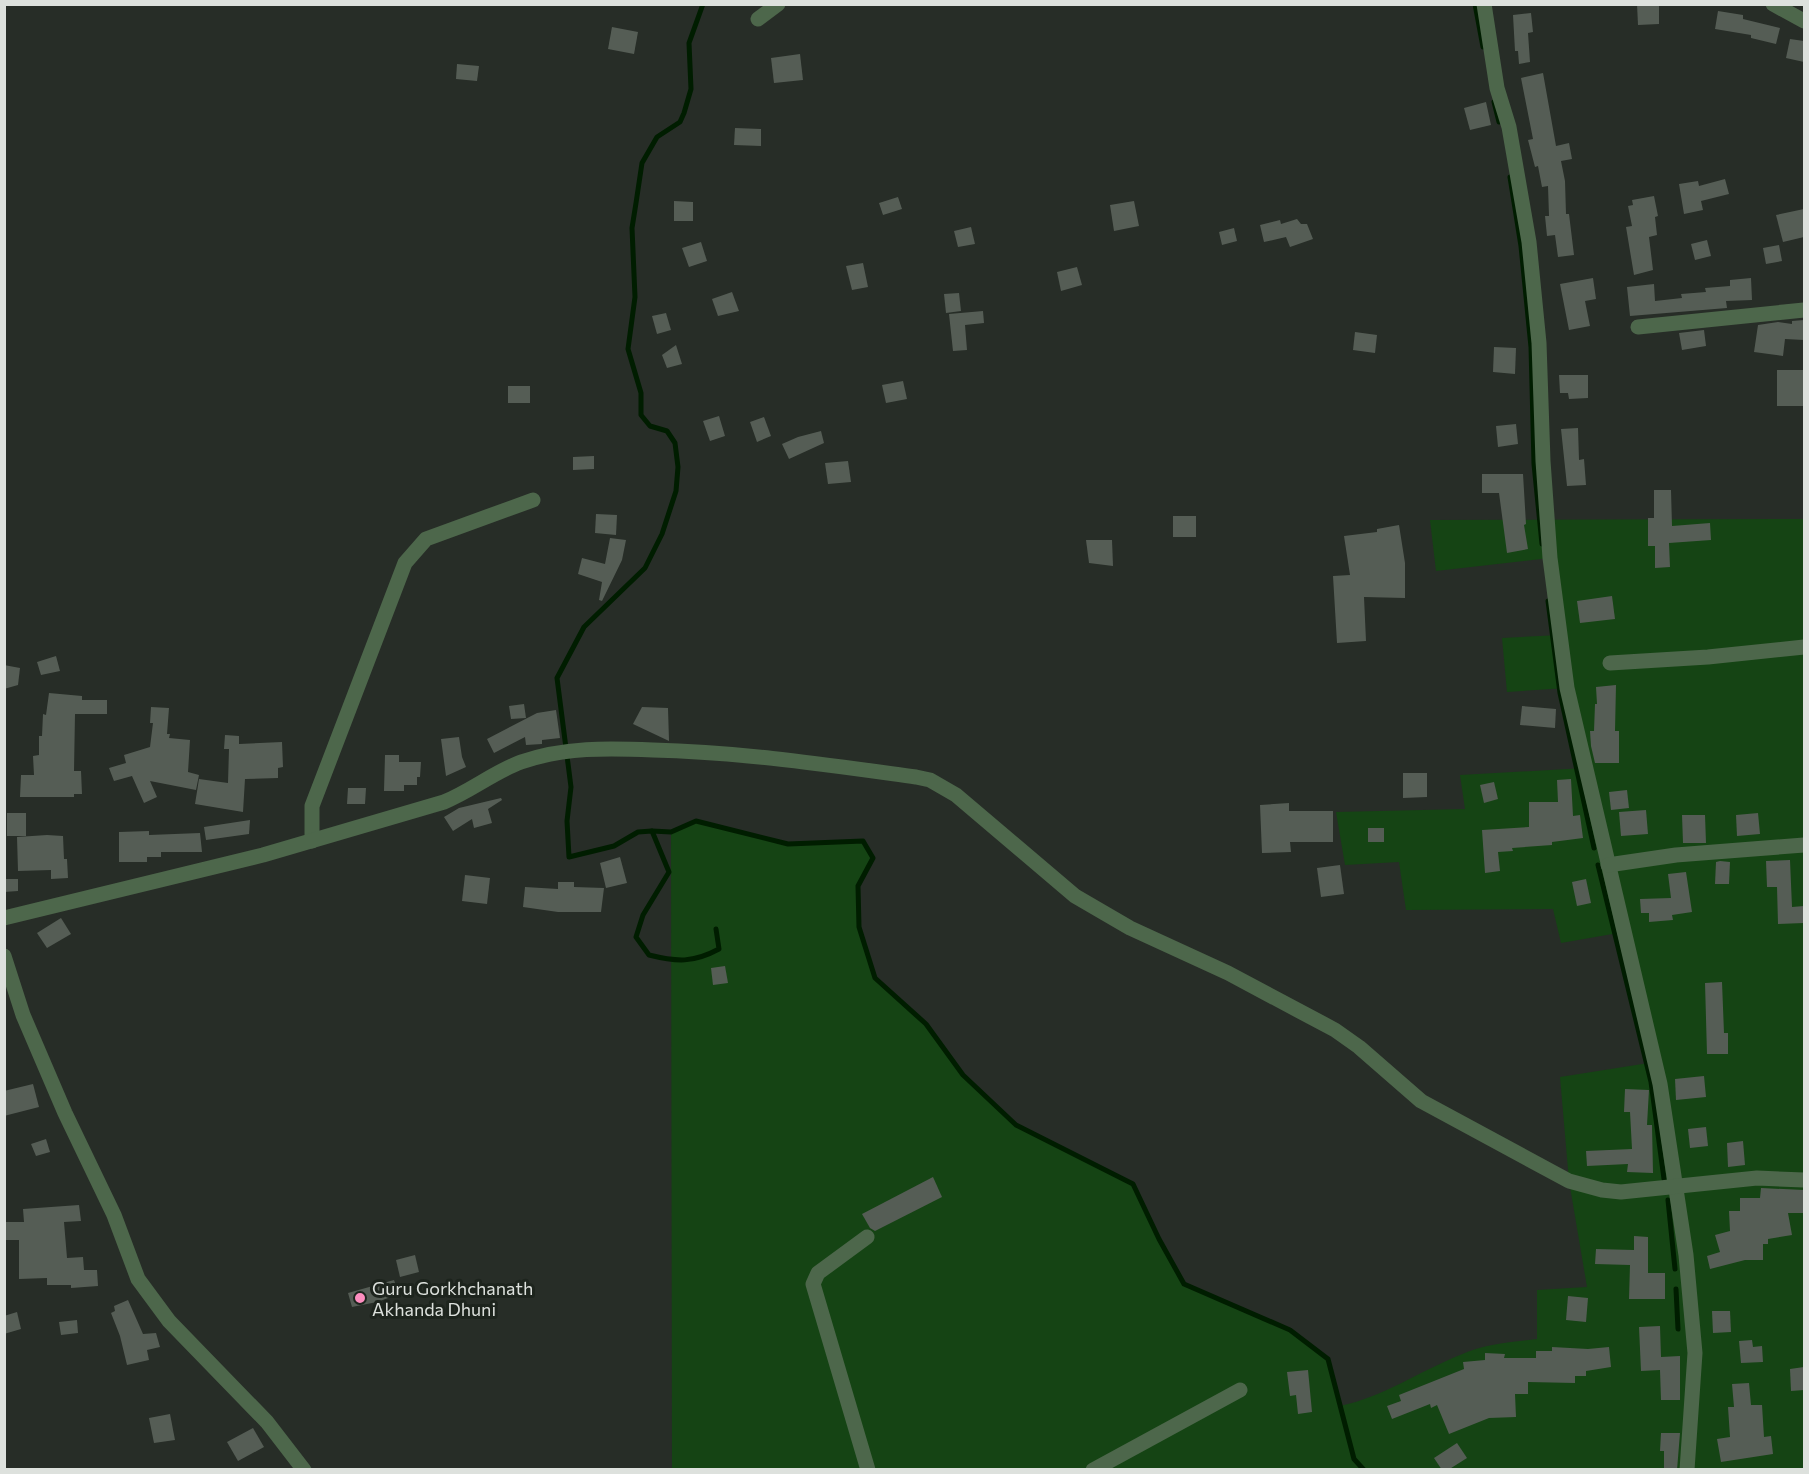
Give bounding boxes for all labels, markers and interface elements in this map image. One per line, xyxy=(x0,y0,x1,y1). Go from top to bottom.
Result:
place label: Guru Gorkhchanath Akhanda Dhuni xyxy=(372,1277,533,1320)
marker: Guru Gorkhchanath Akhanda Dhuni xyxy=(353,1291,367,1305)

